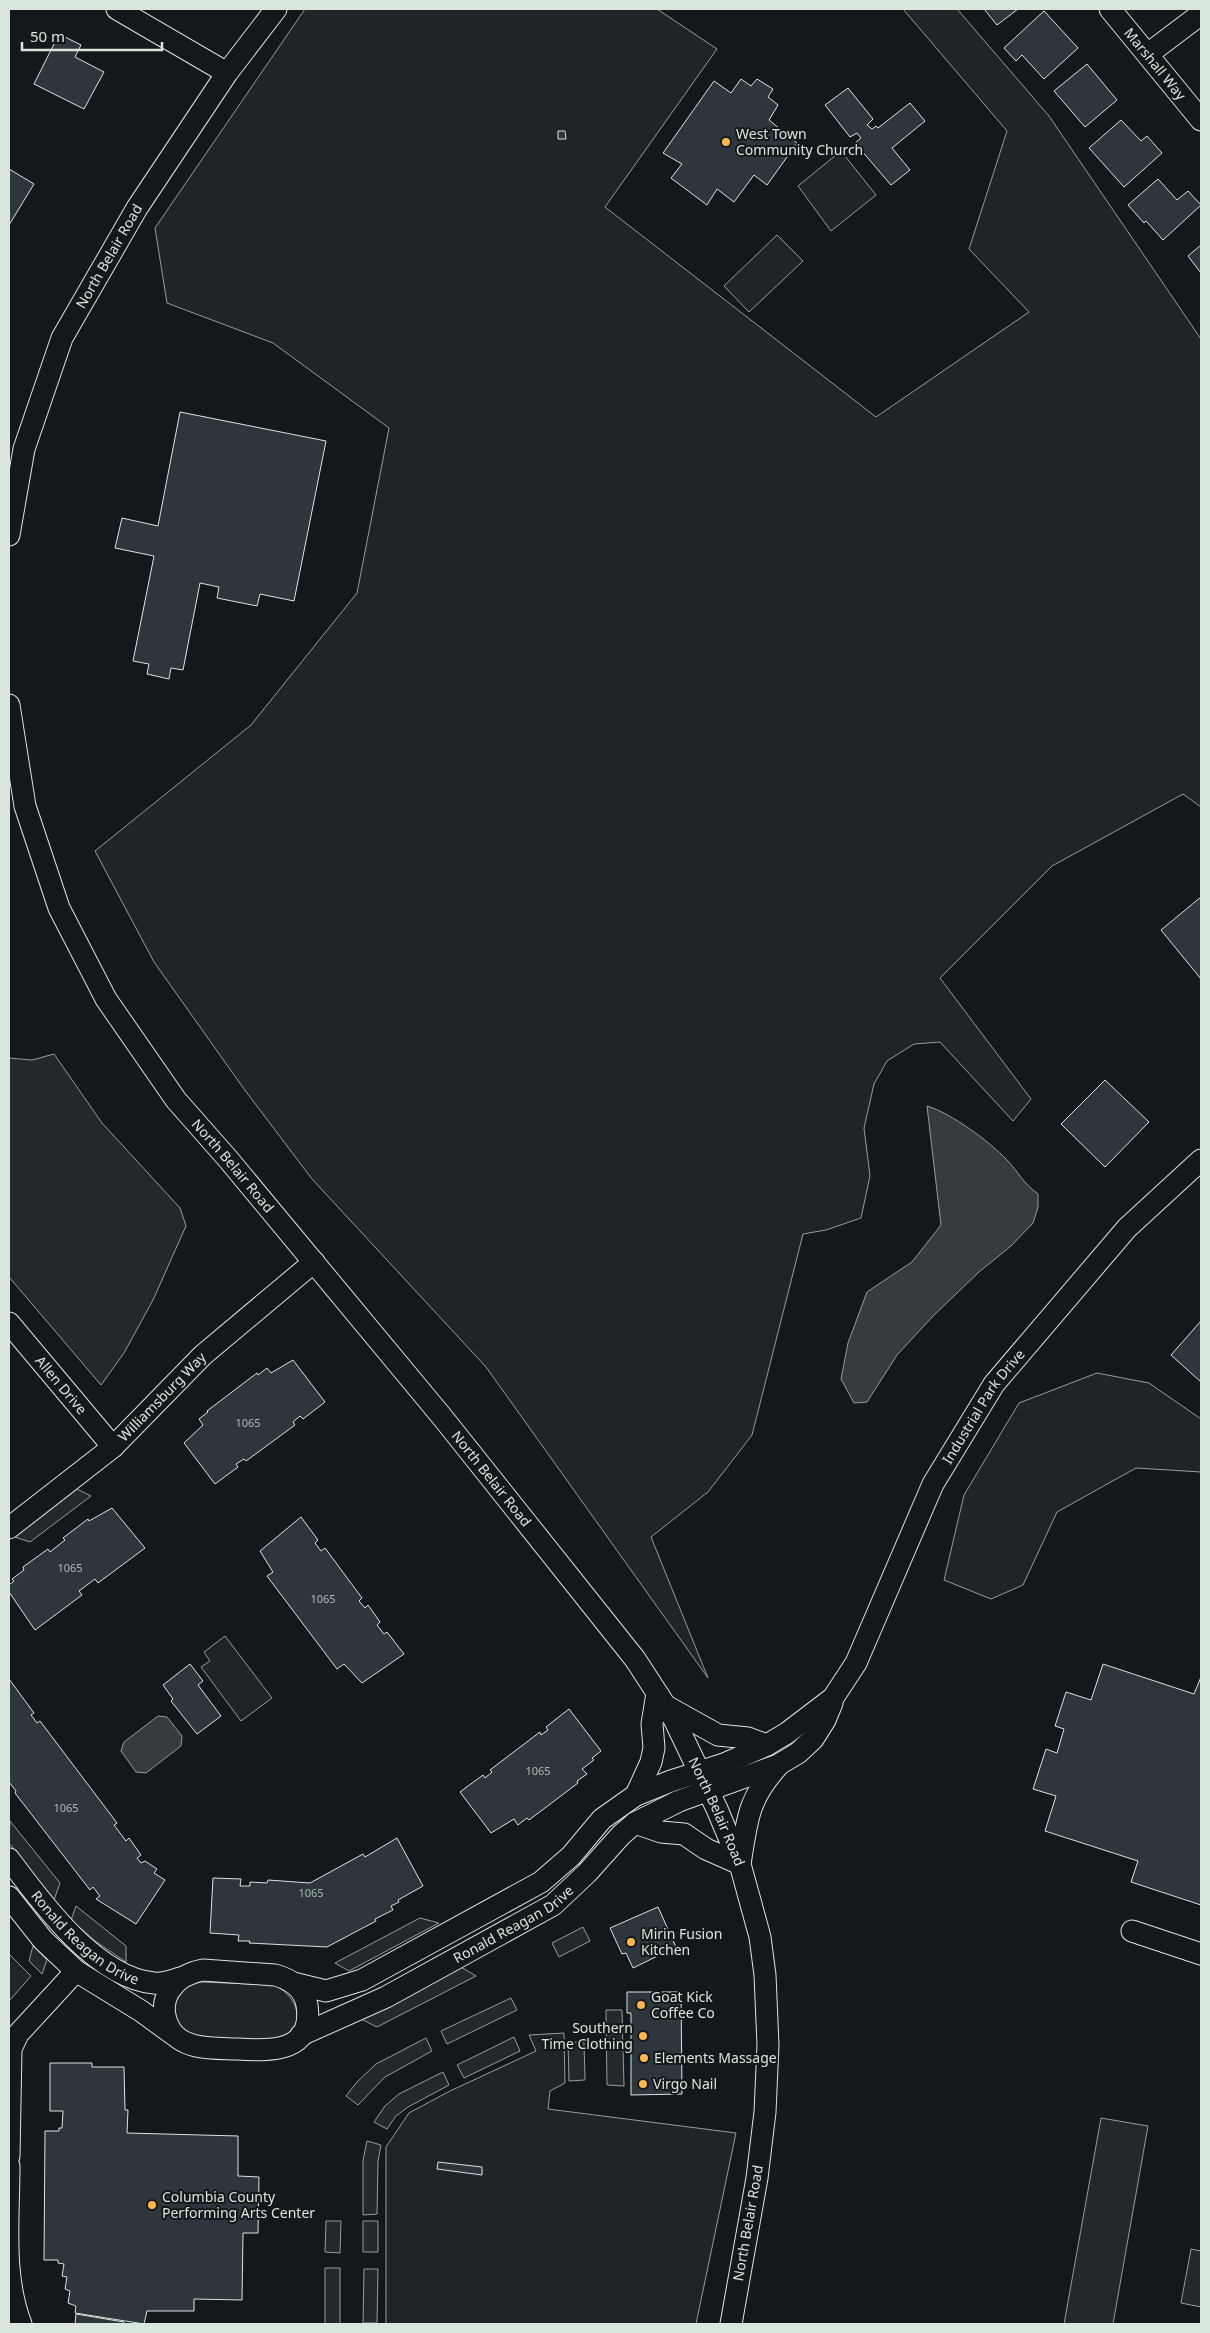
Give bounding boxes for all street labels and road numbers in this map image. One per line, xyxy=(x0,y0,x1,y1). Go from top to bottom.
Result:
street label: Marshall Way xyxy=(1120,23,1191,104)
street label: North Belair Road xyxy=(71,200,146,312)
street label: North Belair Road xyxy=(188,1115,279,1216)
street label: Industrial Park Drive xyxy=(937,1345,1029,1467)
street label: Williamsburg Way xyxy=(114,1347,210,1445)
street label: Allen Drive xyxy=(31,1351,92,1418)
street label: North Belair Road xyxy=(448,1427,536,1530)
street label: North Belair Road xyxy=(685,1754,750,1869)
street label: Ronald Reagan Drive xyxy=(450,1881,577,1967)
street label: Ronald Reagan Drive xyxy=(27,1886,142,1989)
street label: North Belair Road xyxy=(728,2163,767,2282)

